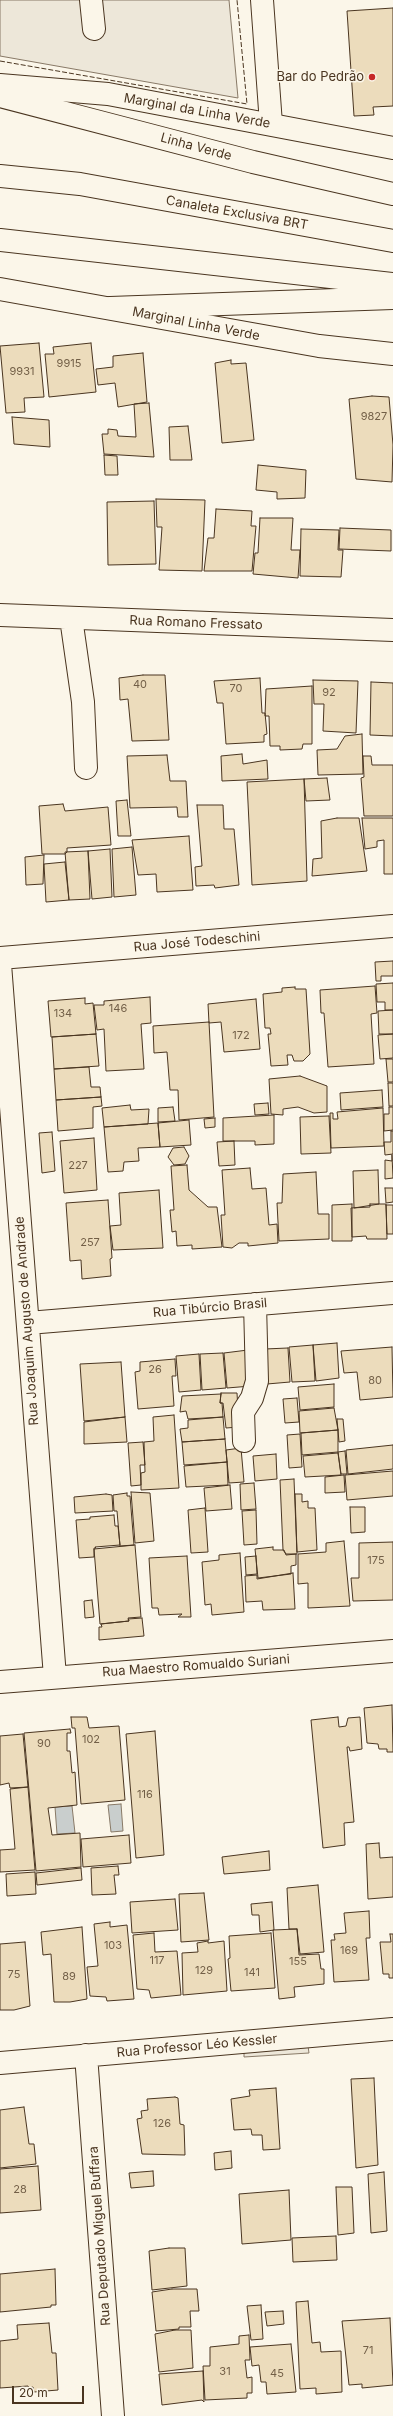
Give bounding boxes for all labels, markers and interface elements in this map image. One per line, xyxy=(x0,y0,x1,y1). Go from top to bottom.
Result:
place label: Bar do Pedrão xyxy=(276,69,364,85)
marker: Bar do Pedrão xyxy=(367,72,377,82)
street label: Marginal da Linha Verde xyxy=(123,90,271,132)
street label: Linha Verde xyxy=(159,130,233,164)
street label: Canaleta Exclusiva BRT xyxy=(165,193,309,233)
street label: Marginal Linha Verde xyxy=(131,304,261,344)
house number: 9915 xyxy=(57,357,81,371)
house number: 9931 xyxy=(10,365,34,379)
house number: 9827 xyxy=(361,410,387,424)
street label: Rua Romano Fressato xyxy=(129,613,263,633)
house number: 40 xyxy=(133,678,147,692)
house number: 70 xyxy=(230,682,242,696)
house number: 92 xyxy=(322,686,336,700)
street label: Rua José Todeschini xyxy=(133,929,261,955)
house number: 146 xyxy=(109,1002,127,1016)
house number: 134 xyxy=(54,1007,72,1021)
house number: 172 xyxy=(232,1029,250,1043)
house number: 227 xyxy=(68,1159,88,1173)
street label: Rua Joaquim Augusto de Andrade xyxy=(12,1216,42,1426)
house number: 257 xyxy=(80,1236,100,1250)
street label: Rua Tibúrcio Brasil xyxy=(152,1295,268,1321)
house number: 26 xyxy=(148,1363,162,1377)
house number: 80 xyxy=(368,1374,382,1388)
house number: 175 xyxy=(367,1554,385,1568)
street label: Rua Maestro Romualdo Suriani xyxy=(102,1652,290,1680)
house number: 102 xyxy=(82,1733,100,1747)
house number: 90 xyxy=(37,1737,51,1751)
house number: 116 xyxy=(137,1788,153,1802)
house number: 103 xyxy=(104,1939,122,1953)
house number: 169 xyxy=(340,1944,358,1958)
house number: 117 xyxy=(149,1954,165,1968)
house number: 155 xyxy=(289,1955,307,1969)
house number: 129 xyxy=(195,1964,213,1978)
house number: 141 xyxy=(244,1966,260,1980)
house number: 75 xyxy=(8,1968,20,1982)
house number: 89 xyxy=(62,1970,76,1984)
street label: Rua Professor Léo Kessler xyxy=(116,2031,278,2061)
house number: 126 xyxy=(153,2117,171,2131)
street label: Rua Deputado Miguel Buffara xyxy=(86,2146,114,2326)
house number: 28 xyxy=(13,2183,27,2197)
house number: 71 xyxy=(363,2344,373,2358)
house number: 31 xyxy=(219,2365,231,2379)
house number: 45 xyxy=(270,2367,284,2381)
scale bar xyxy=(14,2378,86,2404)
text: 20 m xyxy=(19,2385,48,2400)

